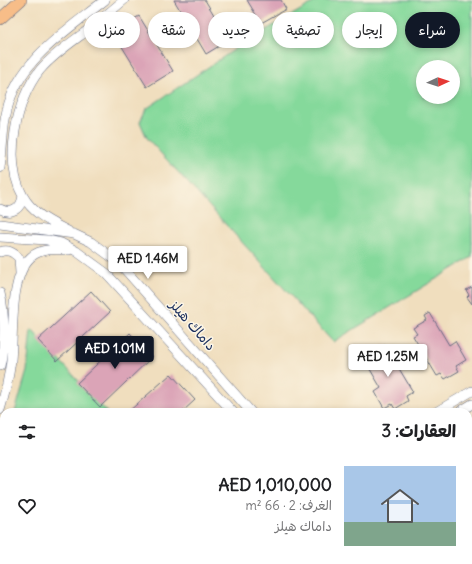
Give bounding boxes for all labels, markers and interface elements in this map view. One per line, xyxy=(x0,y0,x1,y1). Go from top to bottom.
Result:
chip: منزل xyxy=(84,12,140,48)
chip: شقة xyxy=(148,12,200,48)
chip: جديد xyxy=(208,12,264,48)
chip: تصفية xyxy=(272,12,334,48)
chip: إيجار xyxy=(342,12,397,48)
chip: شراء xyxy=(405,12,460,48)
north arrow xyxy=(416,60,460,104)
map controls xyxy=(416,60,460,104)
pin: AED 1.46M xyxy=(102,246,194,280)
text: AED 1.46M xyxy=(117,250,179,267)
street label: داماك هيلز xyxy=(165,295,220,354)
pin: AED 1.01M xyxy=(69,336,161,370)
text: AED 1.01M xyxy=(85,340,145,357)
pin: AED 1.25M xyxy=(342,344,434,378)
text: AED 1.25M xyxy=(357,348,419,365)
text: العقارات: 3 xyxy=(382,420,456,442)
icon: filters xyxy=(16,421,38,443)
text: AED 1,010,000 xyxy=(218,474,332,496)
icon: home xyxy=(376,482,424,530)
icon: heart xyxy=(16,495,38,517)
text: الغرف: 2 · 66 m² xyxy=(245,497,332,514)
text: داماك هيلز xyxy=(275,518,332,535)

